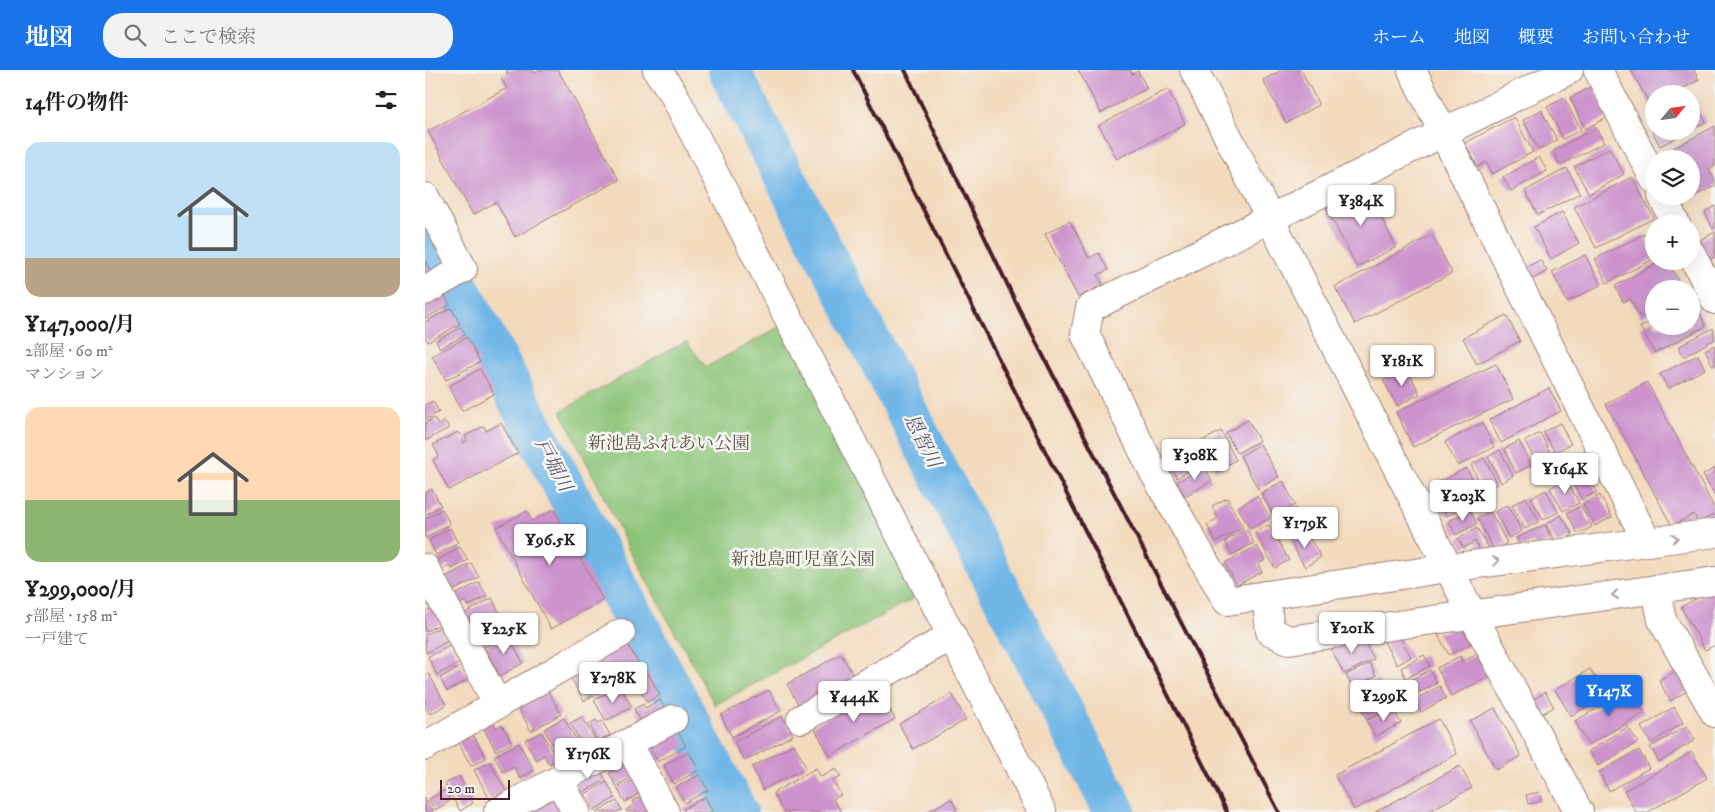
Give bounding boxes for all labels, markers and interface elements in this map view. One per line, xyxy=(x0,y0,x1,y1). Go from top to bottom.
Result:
search box xyxy=(103,13,453,58)
icon: search xyxy=(121,21,149,49)
text: 地図 xyxy=(25,23,73,53)
text: ここで検索 xyxy=(161,26,256,49)
text: ホーム xyxy=(1372,27,1426,49)
text: 地図 xyxy=(1454,27,1490,49)
text: 概要 xyxy=(1518,27,1554,49)
text: お問い合わせ xyxy=(1582,27,1690,49)
north arrow xyxy=(1645,85,1700,140)
map controls xyxy=(1645,85,1700,335)
icon: filters xyxy=(372,86,400,114)
text: 14件の物件 xyxy=(25,90,129,116)
button: layers xyxy=(1645,150,1700,205)
icon: home xyxy=(168,174,258,264)
pin: ¥384K xyxy=(1326,184,1396,227)
text: ¥384K xyxy=(1338,191,1384,211)
button: + xyxy=(1645,215,1700,270)
button: − xyxy=(1645,280,1700,335)
text: ¥147,000/月 xyxy=(25,312,135,338)
text: 2部屋 · 60 m² xyxy=(25,341,113,361)
pin: ¥181K xyxy=(1367,344,1437,387)
text: ¥181K xyxy=(1381,351,1423,371)
text: マンション xyxy=(25,364,104,384)
water label: 恩智川 xyxy=(899,410,946,473)
park label: 新池島ふれあい公園 xyxy=(588,433,750,455)
water label: 戸堀川 xyxy=(529,434,577,497)
pin: ¥308K xyxy=(1160,438,1230,481)
icon: home xyxy=(168,439,258,529)
text: ¥308K xyxy=(1173,445,1217,465)
pin: ¥164K xyxy=(1530,452,1600,495)
text: ¥164K xyxy=(1542,459,1588,479)
pin: ¥203K xyxy=(1428,480,1498,522)
text: ¥203K xyxy=(1441,486,1485,506)
pin: ¥179K xyxy=(1270,506,1340,549)
text: ¥179K xyxy=(1283,513,1327,533)
pin: ¥96.5K xyxy=(509,524,591,566)
text: ¥96.5K xyxy=(525,530,575,550)
one-way arrow xyxy=(1671,533,1679,544)
park label: 新池島町児童公園 xyxy=(731,549,875,571)
one-way arrow xyxy=(1493,556,1501,567)
text: ¥299,000/月 xyxy=(25,577,137,603)
one-way arrow xyxy=(1610,589,1619,599)
text: 5部屋 · 158 m² xyxy=(25,606,118,626)
pin: ¥225K xyxy=(469,612,539,655)
pin: ¥201K xyxy=(1317,612,1387,654)
text: ¥201K xyxy=(1330,618,1374,638)
text: ¥225K xyxy=(481,619,527,639)
text: 一戸建て xyxy=(25,629,89,649)
pin: ¥278K xyxy=(578,662,648,704)
text: ¥278K xyxy=(590,668,636,688)
pin: ¥147K xyxy=(1574,674,1644,717)
pin: ¥444K xyxy=(819,680,889,723)
pin: ¥299K xyxy=(1349,680,1419,722)
text: ¥147K xyxy=(1587,681,1631,701)
text: ¥299K xyxy=(1361,686,1407,706)
text: ¥444K xyxy=(829,687,879,707)
pin: ¥176K xyxy=(553,738,623,780)
text: ¥176K xyxy=(566,744,610,764)
scale bar xyxy=(440,777,510,800)
text: 20 m xyxy=(447,780,475,798)

